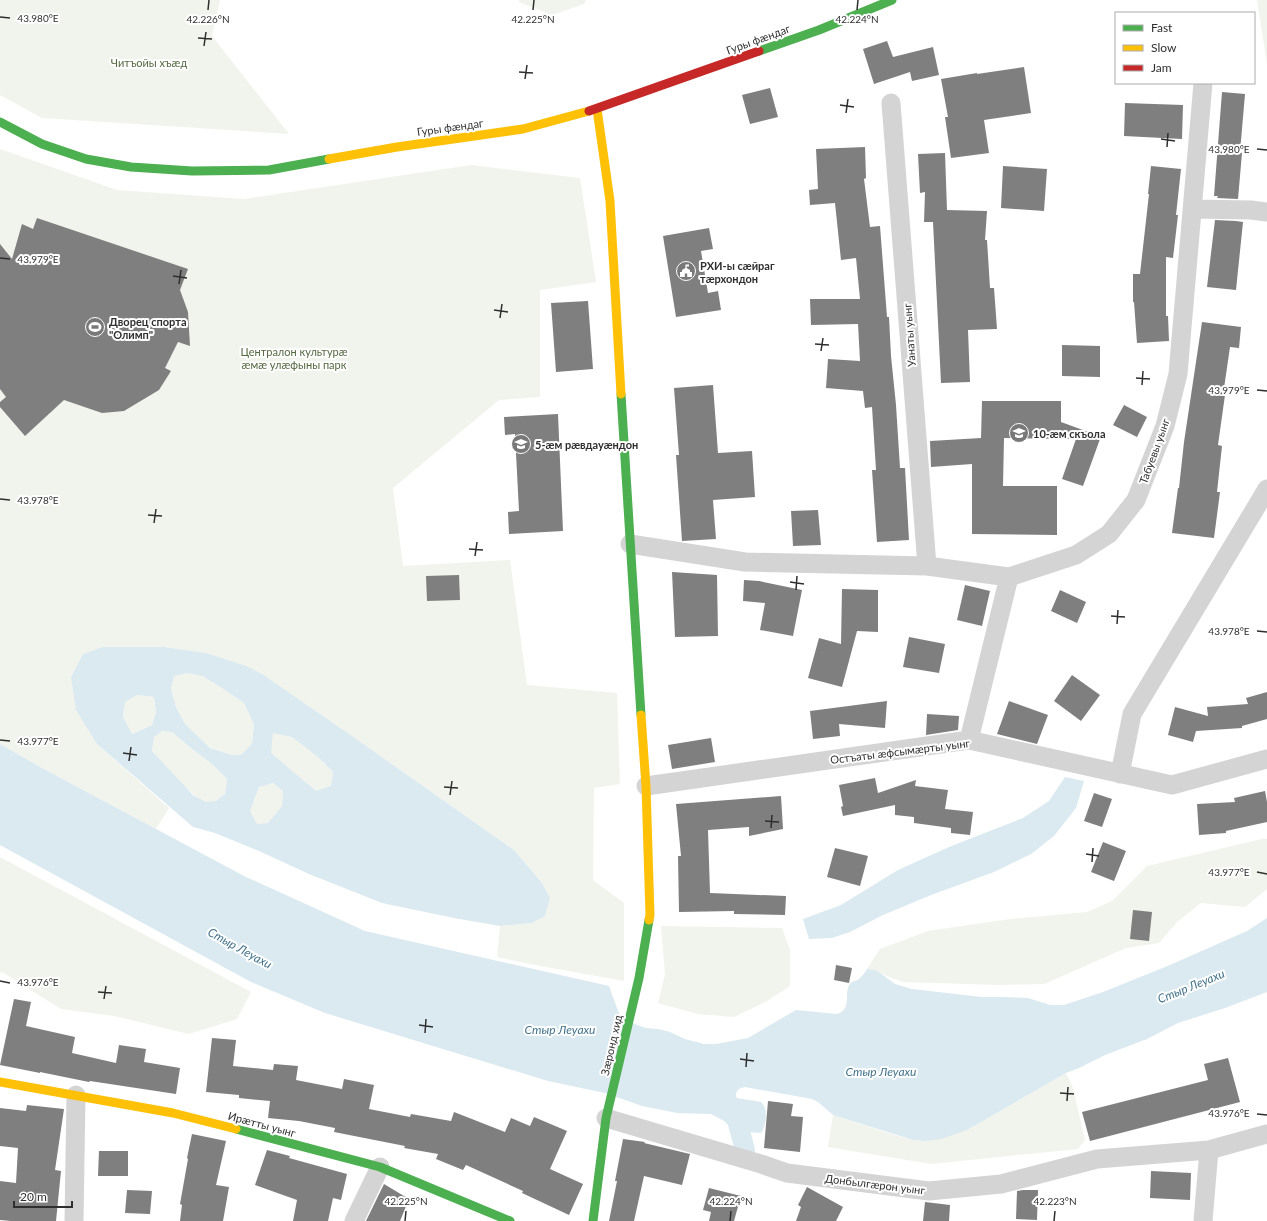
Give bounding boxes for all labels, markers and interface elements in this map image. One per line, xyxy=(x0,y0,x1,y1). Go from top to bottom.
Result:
text: 43.980°E xyxy=(17,12,59,24)
legend xyxy=(1115,12,1255,84)
text: 42.226°N xyxy=(186,13,230,25)
text: 42.225°N xyxy=(511,13,555,25)
text: 42.224°N xyxy=(835,13,879,25)
text: Fast xyxy=(1151,20,1173,35)
street label: Гуры фӕндаг xyxy=(724,21,792,57)
text: Slow xyxy=(1151,40,1177,55)
park label: Читъойы хъæд xyxy=(111,56,187,69)
text: Jam xyxy=(1151,60,1172,75)
street label: Гуры фӕндаг xyxy=(416,116,485,138)
text: 43.980°E xyxy=(1208,143,1250,155)
text: 43.979°E xyxy=(17,253,59,265)
place label: РХИ-ы сæйраг тæрхондон xyxy=(700,259,775,285)
public building icon: РХИ-ы сæйраг тæрхондон xyxy=(675,260,697,282)
street label: Уанаты уынг xyxy=(900,302,918,367)
place label: Дворец спорта "Олимп" xyxy=(109,315,186,341)
sports icon: Дворец спорта "Олимп" xyxy=(84,316,106,338)
park label: Централон культурæ æмæ улæфыны парк xyxy=(240,345,348,371)
text: 43.979°E xyxy=(1208,384,1250,396)
street label: Табуевы уынг xyxy=(1136,416,1172,486)
school or university icon: 10-æм скъола xyxy=(1008,422,1030,444)
place label: 10-æм скъола xyxy=(1033,427,1105,440)
school or university icon: 5-æм рӕвдауӕндон xyxy=(510,433,532,455)
place label: 5-æм рӕвдауӕндон xyxy=(535,438,638,451)
text: 43.978°E xyxy=(17,494,59,506)
text: 43.978°E xyxy=(1208,625,1250,637)
text: 43.977°E xyxy=(17,735,59,747)
street label: Остъаты æфсымæрты уынг xyxy=(829,736,971,766)
text: 43.977°E xyxy=(1208,866,1250,878)
water label: Стыр Леуахи xyxy=(205,924,275,972)
water label: Стыр Леуахи xyxy=(1155,966,1227,1006)
text: 43.976°E xyxy=(17,976,59,988)
street label: Зæронд хид xyxy=(598,1013,624,1077)
water label: Стыр Леуахи xyxy=(525,1022,595,1037)
water label: Стыр Леуахи xyxy=(846,1064,916,1079)
text: 43.976°E xyxy=(1208,1107,1250,1119)
street label: Ирæтты уынг xyxy=(227,1109,298,1139)
street label: Донбылгæрон уынг xyxy=(824,1171,926,1197)
scale bar xyxy=(14,1183,72,1209)
text: 20 m xyxy=(20,1189,47,1204)
text: 42.225°N xyxy=(384,1195,428,1207)
text: 42.224°N xyxy=(709,1195,753,1207)
text: 42.223°N xyxy=(1033,1195,1077,1207)

